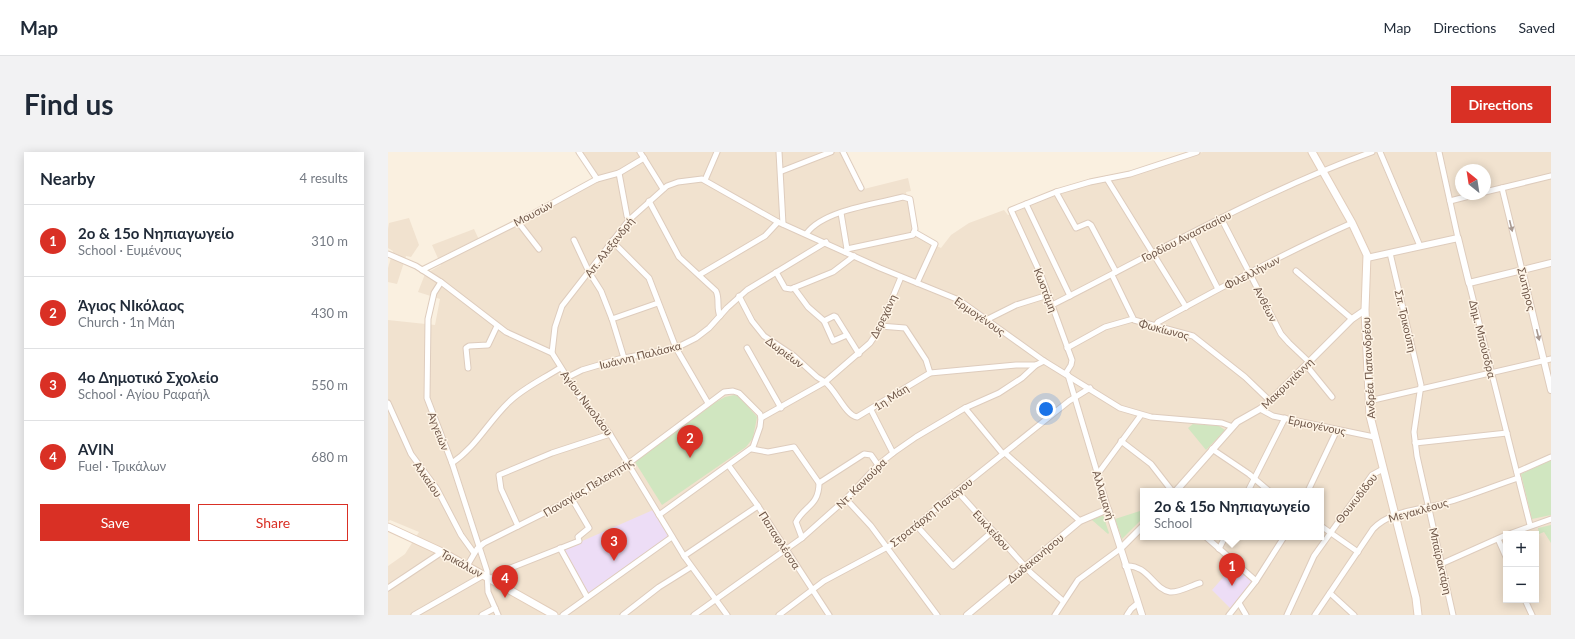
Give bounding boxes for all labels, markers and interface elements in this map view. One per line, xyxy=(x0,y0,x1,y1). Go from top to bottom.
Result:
text: Map xyxy=(20,16,58,39)
text: Map xyxy=(1384,19,1411,36)
text: Directions xyxy=(1433,19,1496,36)
text: Saved xyxy=(1518,19,1555,36)
button: Directions xyxy=(1451,86,1551,123)
text: Find us xyxy=(24,87,114,121)
north arrow xyxy=(1455,164,1491,200)
text: Nearby xyxy=(40,168,95,189)
text: 4 results xyxy=(300,170,348,186)
street label: Μουσών xyxy=(511,197,555,229)
street label: Γορδίου Αναστασίου xyxy=(1139,208,1233,264)
street label: Απ. Αλεξανδρή xyxy=(582,214,636,280)
one-way arrow xyxy=(1508,220,1514,232)
text: 2ο & 15ο Νηπιαγωγείο xyxy=(78,224,234,242)
text: 1 xyxy=(49,233,57,249)
text: 310 m xyxy=(311,233,348,249)
text: School · Ευμένους xyxy=(78,242,181,258)
street label: Φιλελλήνων xyxy=(1222,252,1282,292)
street label: Κωστάμη xyxy=(1032,266,1060,314)
street label: Σωτήρος xyxy=(1515,266,1539,312)
street label: Ανθέων xyxy=(1252,284,1281,324)
street label: Σπ. Τρικούπη xyxy=(1393,289,1419,353)
street label: Δερεχάνη xyxy=(867,292,899,340)
street label: Ερμογένους xyxy=(952,294,1008,338)
text: Άγιος ΝΙκόλαος xyxy=(78,296,184,314)
street label: Δημ. Μπούσδρα xyxy=(1467,299,1499,380)
text: 2 xyxy=(49,305,57,321)
text: 430 m xyxy=(311,305,348,321)
text: Church · 1η Μάη xyxy=(78,314,175,330)
street label: Φωκίωνος xyxy=(1138,316,1190,342)
street label: Ανδρέα Παπανδρέου xyxy=(1359,317,1377,419)
one-way arrow xyxy=(1535,329,1541,342)
street label: Δωριέων xyxy=(764,334,807,371)
street label: Ιωάννη Παλάσκα xyxy=(598,338,683,371)
street label: Μακρυγιάννη xyxy=(1258,355,1316,411)
text: 4ο Δημοτικό Σχολείο xyxy=(78,368,219,386)
street label: Αγίου Νικολάου xyxy=(558,368,616,438)
text: 3 xyxy=(49,377,57,393)
text: 550 m xyxy=(311,377,348,393)
street label: 1η Μάη xyxy=(871,381,911,413)
text: School · Αγίου Ραφαήλ xyxy=(78,386,210,402)
your location xyxy=(1036,399,1056,419)
street label: Αγγειών xyxy=(426,410,452,453)
street label: Ερμογένους xyxy=(1287,413,1347,437)
pin: 2 xyxy=(677,425,703,458)
text: AVIN xyxy=(78,440,114,458)
text: 4 xyxy=(49,449,57,465)
text: 680 m xyxy=(311,449,348,465)
street label: Παναγίας Πελεκητής xyxy=(541,455,635,519)
street label: Ντ. Κανιούρα xyxy=(833,455,889,511)
text: Fuel · Τρικάλων xyxy=(78,458,166,474)
street label: Αλκαίου xyxy=(411,459,445,499)
street label: Αλλαμανή xyxy=(1090,469,1118,521)
street label: Θουκυδίδου xyxy=(1332,470,1380,526)
street label: Στρατάρχη Παπάγου xyxy=(887,475,975,549)
popup xyxy=(1140,488,1324,540)
street label: Μεγακλέους xyxy=(1387,495,1449,525)
text: 2ο & 15ο Νηπιαγωγείο xyxy=(1154,497,1310,515)
button: Save xyxy=(40,504,190,541)
button: Share xyxy=(198,504,348,541)
street label: Ευκλείδου xyxy=(970,507,1014,553)
street label: Παπαφλέσσα xyxy=(757,509,804,572)
text: School xyxy=(1154,515,1192,531)
street label: Μπαϊρακτάρη xyxy=(1427,526,1455,596)
pin: 3 xyxy=(601,528,627,561)
street label: Δωδεκανήσου xyxy=(1004,531,1066,585)
map controls xyxy=(1503,531,1539,603)
button: + xyxy=(1503,531,1539,567)
street label: Τρικάλων xyxy=(439,546,485,580)
pin: 1 xyxy=(1219,553,1245,586)
pin: 4 xyxy=(492,565,518,598)
button: − xyxy=(1503,567,1539,603)

